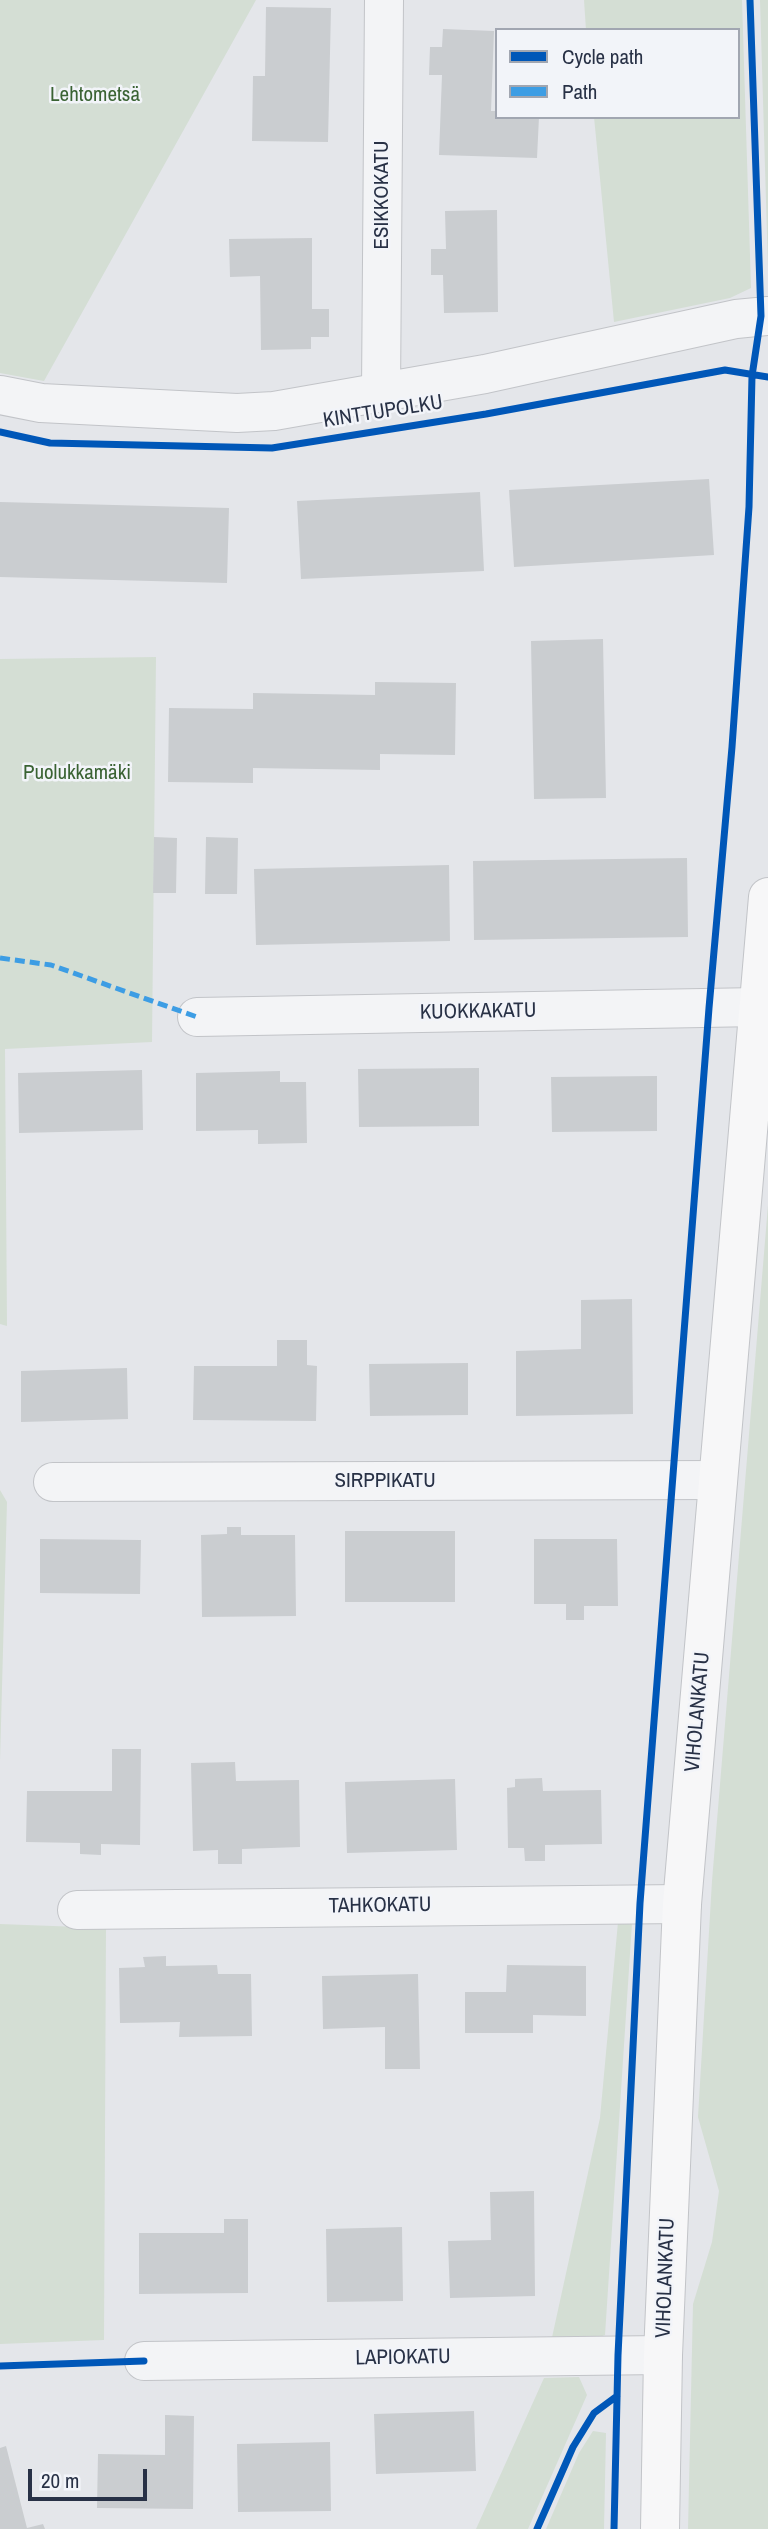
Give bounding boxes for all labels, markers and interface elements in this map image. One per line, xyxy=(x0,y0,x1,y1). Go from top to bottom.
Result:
legend xyxy=(495,28,740,119)
text: Cycle path xyxy=(562,42,643,71)
text: Path xyxy=(562,77,597,106)
park label: Lehtometsä xyxy=(50,82,140,108)
street label: ESIKKOKATU xyxy=(369,141,395,249)
street label: KINTTUPOLKU xyxy=(321,390,445,434)
park label: Puolukkamäki xyxy=(23,760,131,786)
street label: KUOKKAKATU xyxy=(420,998,536,1026)
street label: SIRPPIKATU xyxy=(334,1468,436,1494)
street label: VIHOLANKATU xyxy=(680,1651,716,1773)
street label: TAHKOKATU xyxy=(328,1893,432,1919)
street label: VIHOLANKATU xyxy=(651,2217,681,2339)
street label: LAPIOKATU xyxy=(355,2345,451,2371)
scale bar xyxy=(32,2456,150,2500)
text: 20 m xyxy=(41,2466,79,2495)

